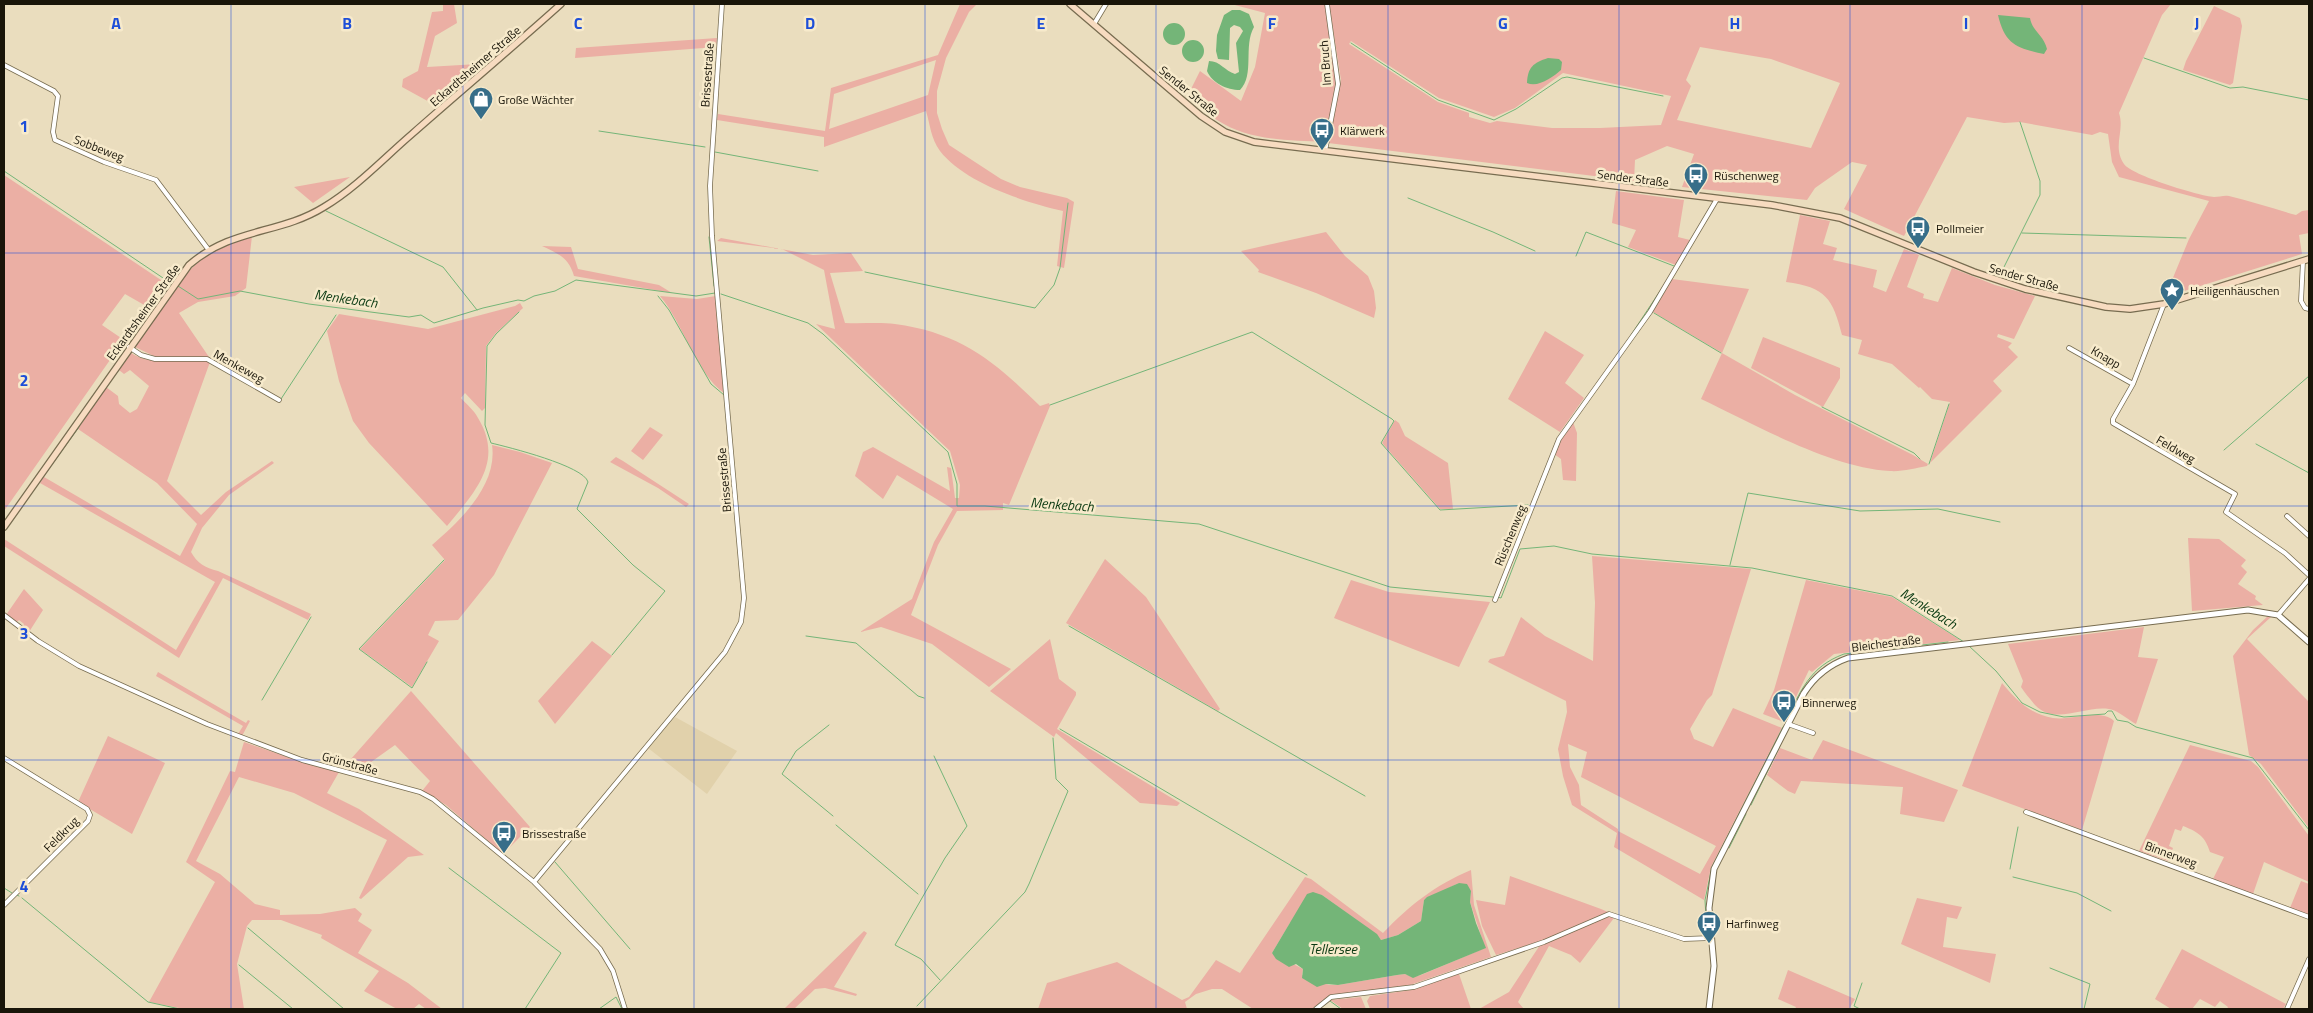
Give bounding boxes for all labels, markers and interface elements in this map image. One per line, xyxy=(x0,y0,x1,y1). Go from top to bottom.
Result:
text: A xyxy=(111,11,121,35)
text: B xyxy=(342,11,352,35)
text: C xyxy=(574,11,583,35)
text: D xyxy=(805,11,815,35)
text: E xyxy=(1037,11,1046,35)
text: F xyxy=(1268,11,1277,35)
text: G xyxy=(1498,11,1508,35)
text: H xyxy=(1730,11,1740,35)
text: I xyxy=(1964,11,1968,35)
text: J xyxy=(2195,11,2199,35)
street label: Eckardtsheimer Straße xyxy=(425,21,525,111)
street label: Im Bruch xyxy=(1314,40,1336,86)
street label: Brissestraße xyxy=(695,42,719,108)
street label: Sender Straße xyxy=(1155,61,1223,121)
shop icon: Große Wächter xyxy=(468,86,494,120)
place label: Große Wächter xyxy=(498,90,574,109)
text: 1 xyxy=(20,114,28,138)
bus stop icon: Klärwerk xyxy=(1309,117,1335,151)
place label: Klärwerk xyxy=(1340,121,1385,140)
street label: Sobbeweg xyxy=(71,130,127,166)
bus stop icon: Rüschenweg xyxy=(1683,162,1709,196)
street label: Sender Straße xyxy=(1596,164,1670,192)
place label: Rüschenweg xyxy=(1714,166,1779,185)
bus stop icon: Pollmeier xyxy=(1905,215,1931,249)
place label: Pollmeier xyxy=(1936,219,1984,238)
street label: Sender Straße xyxy=(1987,258,2061,296)
street label: Eckardtsheimer Straße xyxy=(101,260,185,364)
place icon: Heiligenhäuschen xyxy=(2159,277,2185,311)
place label: Heiligenhäuschen xyxy=(2190,281,2279,300)
water label: Menkebach xyxy=(313,283,380,313)
street label: Knapp xyxy=(2087,341,2125,373)
street label: Menkeweg xyxy=(210,344,268,388)
text: 2 xyxy=(20,368,28,392)
street label: Feldweg xyxy=(2153,430,2199,468)
street label: Brissestraße xyxy=(712,447,736,513)
water label: Menkebach xyxy=(1030,491,1095,517)
street label: Rüschenweg xyxy=(1489,501,1531,569)
water label: Menkebach xyxy=(1897,582,1962,634)
text: 3 xyxy=(20,621,28,645)
street label: Bleichestraße xyxy=(1850,629,1922,657)
bus stop icon: Binnerweg xyxy=(1771,689,1797,723)
place label: Binnerweg xyxy=(1802,693,1856,712)
street label: Grünstraße xyxy=(320,746,380,780)
street label: Feldkrug xyxy=(39,812,83,856)
bus stop icon: Brissestraße xyxy=(491,820,517,854)
place label: Brissestraße xyxy=(522,824,586,843)
street label: Binnerweg xyxy=(2142,836,2200,872)
text: 4 xyxy=(20,874,29,898)
bus stop icon: Harfinweg xyxy=(1696,910,1722,944)
place label: Harfinweg xyxy=(1726,914,1779,933)
water label: Tellersee xyxy=(1309,938,1358,959)

